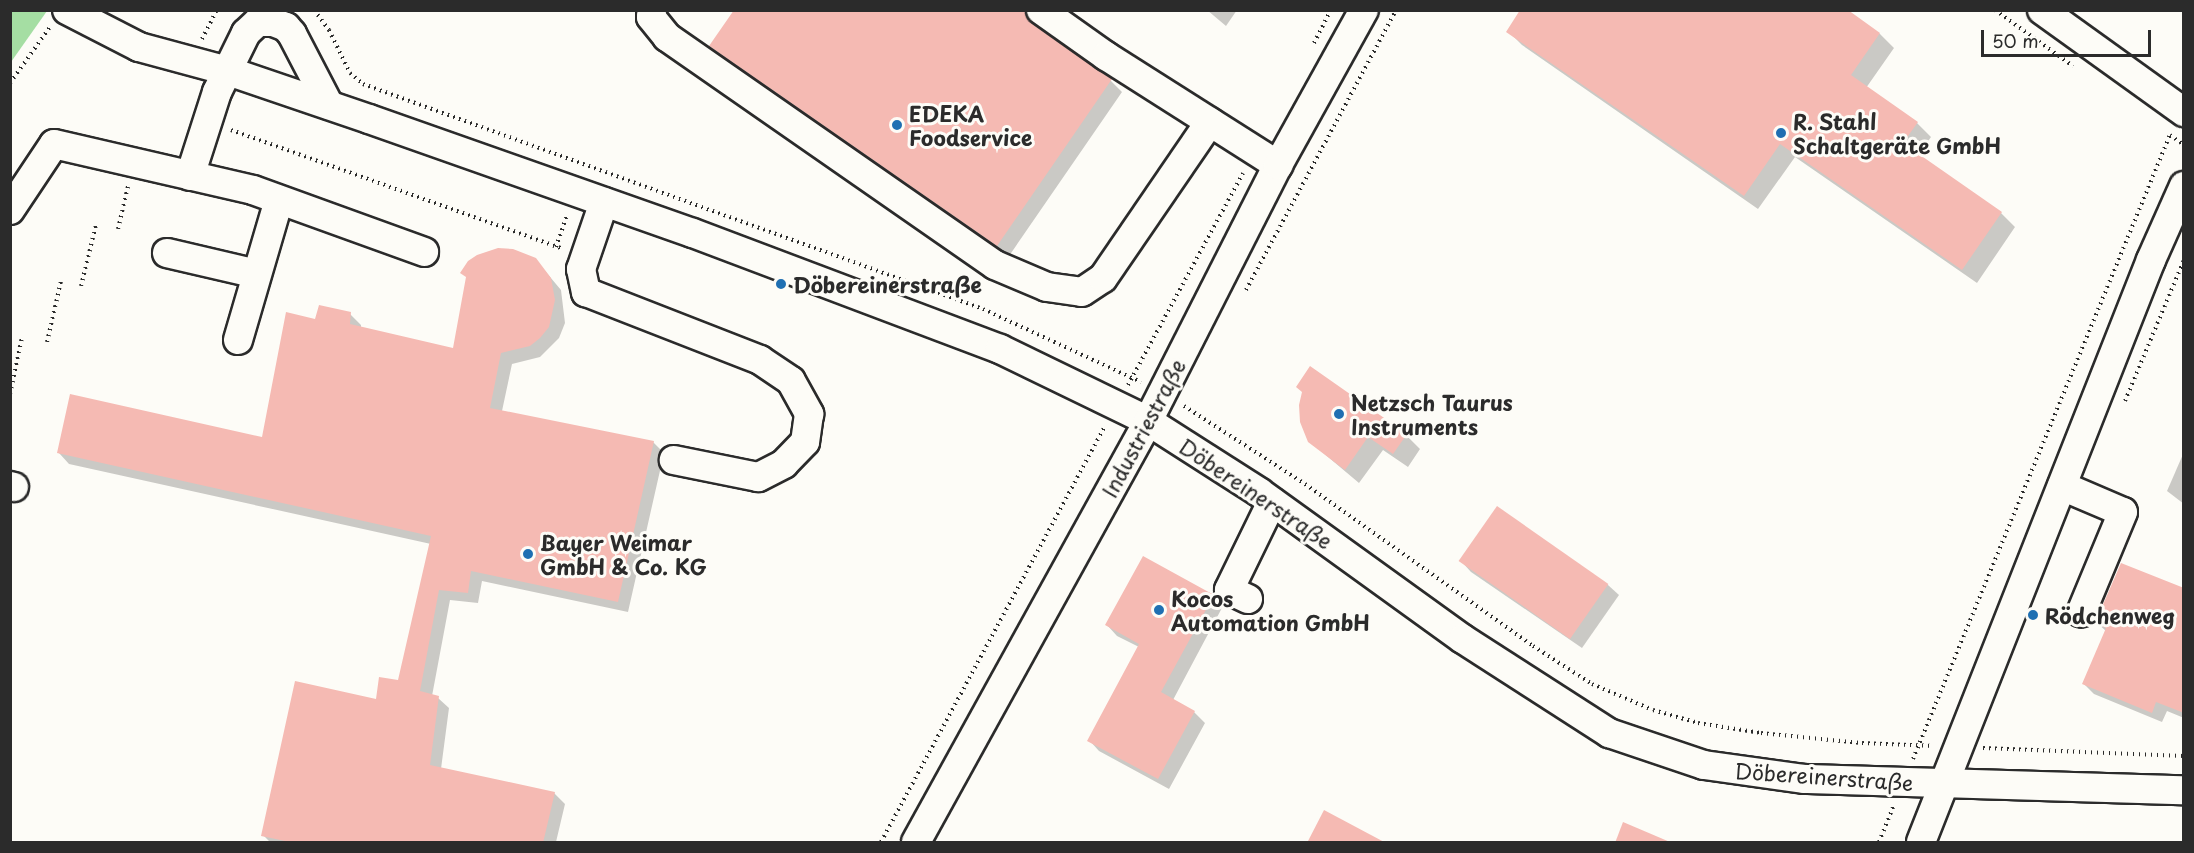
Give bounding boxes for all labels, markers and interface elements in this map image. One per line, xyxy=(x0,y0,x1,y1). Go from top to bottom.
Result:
scale bar xyxy=(1984,18,2154,56)
text: 50 m xyxy=(1992,27,2039,54)
place label: EDEKA Foodservice xyxy=(909,100,1033,150)
place label: R. Stahl Schaltgeräte GmbH xyxy=(1793,108,2001,158)
marker: EDEKA Foodservice xyxy=(890,118,904,132)
marker: R. Stahl Schaltgeräte GmbH xyxy=(1774,126,1788,140)
place label: Döbereinerstraße xyxy=(793,271,982,297)
marker: Döbereinerstraße xyxy=(774,277,788,291)
street label: Industriestraße xyxy=(1096,355,1190,501)
place label: Netzsch Taurus Instruments xyxy=(1351,389,1512,439)
marker: Netzsch Taurus Instruments xyxy=(1332,407,1346,421)
street label: Döbereinerstraße xyxy=(1175,432,1337,554)
place label: Bayer Weimar GmbH & Co. KG xyxy=(540,529,708,579)
marker: Bayer Weimar GmbH & Co. KG xyxy=(521,547,535,561)
place label: Kocos Automation GmbH xyxy=(1171,585,1371,635)
place label: Rödchenweg xyxy=(2045,602,2175,628)
marker: Kocos Automation GmbH xyxy=(1152,603,1166,617)
marker: Rödchenweg xyxy=(2026,608,2040,622)
street label: Döbereinerstraße xyxy=(1734,757,1914,795)

